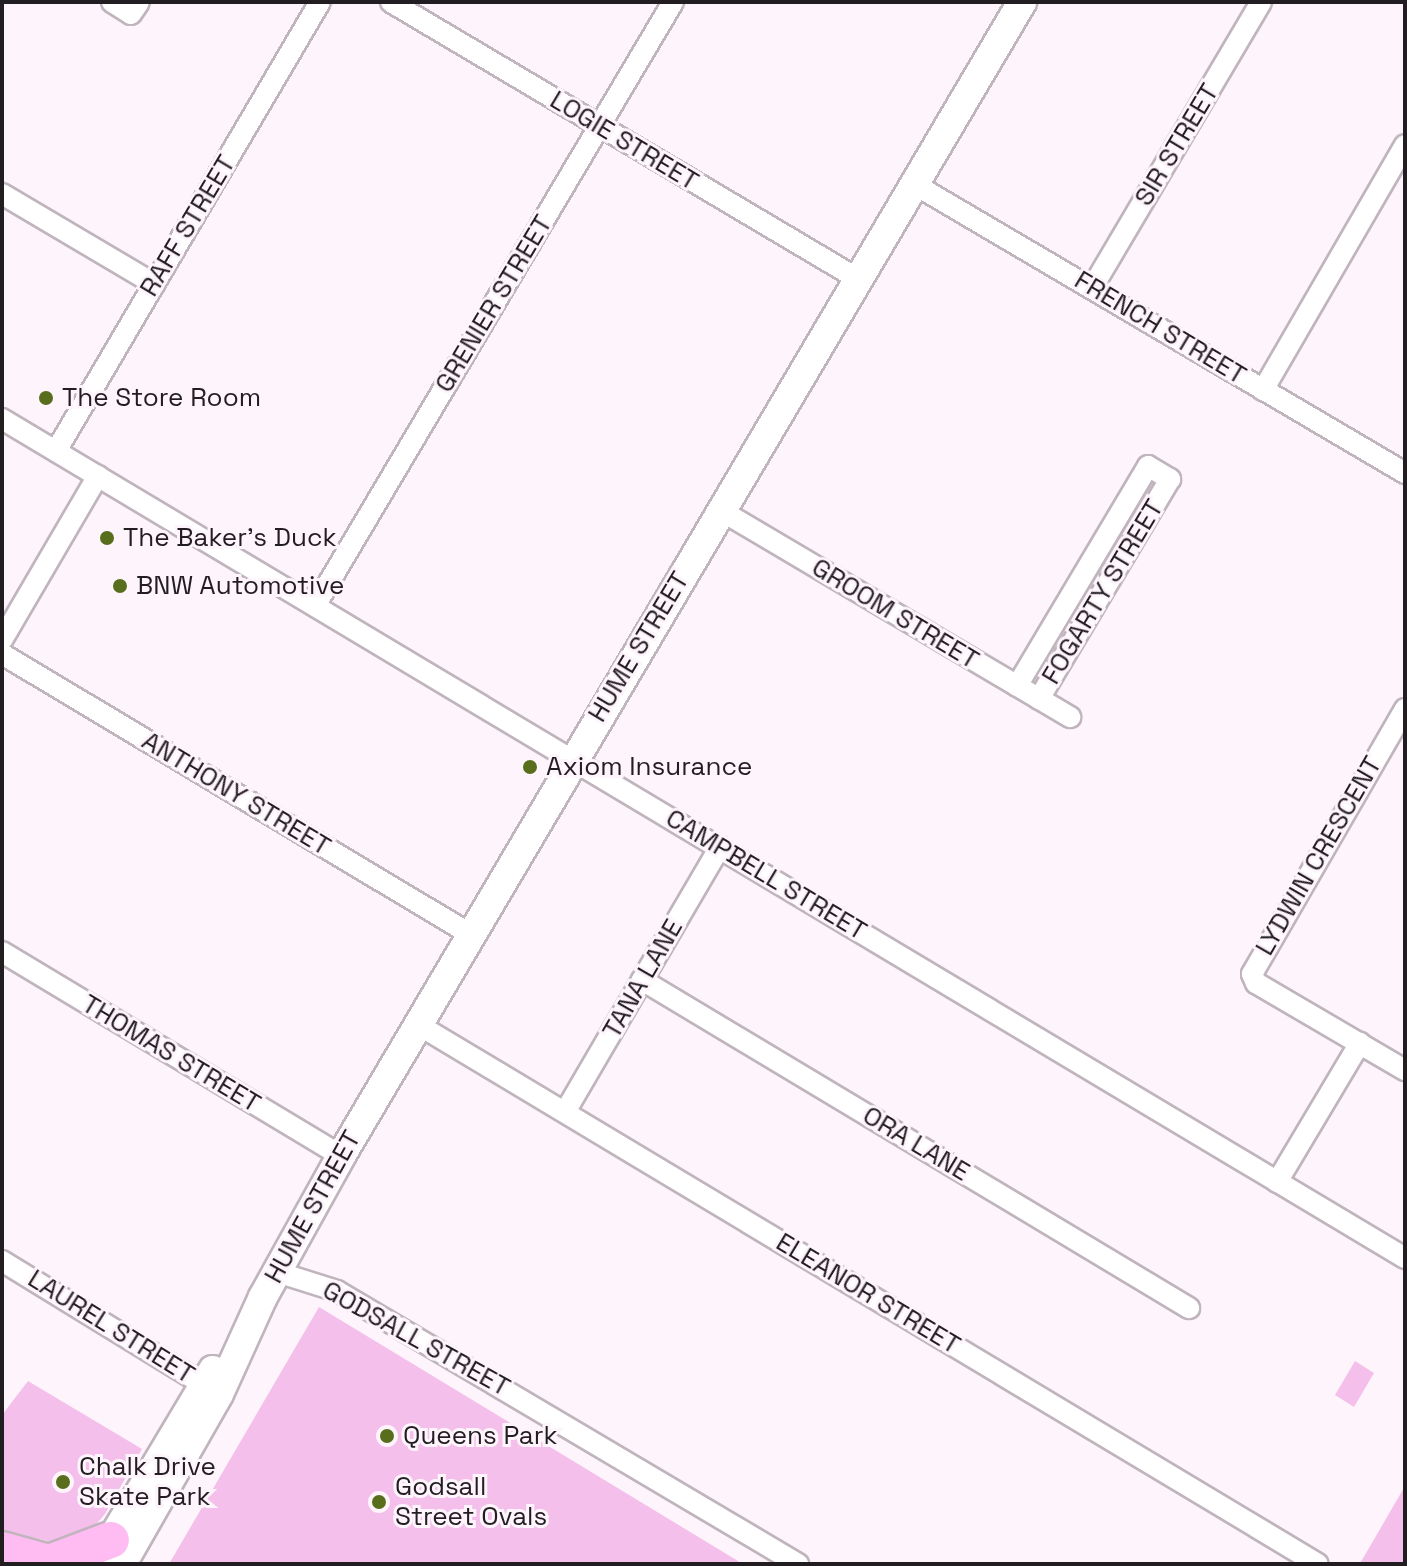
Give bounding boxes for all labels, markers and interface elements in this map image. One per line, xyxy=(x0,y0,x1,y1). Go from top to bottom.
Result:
street label: SIR STREET xyxy=(1128,78,1226,212)
street label: LOGIE STREET xyxy=(544,85,704,197)
street label: RAFF STREET xyxy=(134,150,242,302)
street label: GRENIER STREET xyxy=(429,210,559,398)
street label: FRENCH STREET xyxy=(1069,265,1251,391)
place label: The Store Room xyxy=(62,382,261,414)
marker: The Store Room xyxy=(37,389,55,407)
street label: FOGARTY STREET xyxy=(1036,494,1170,690)
place label: The Baker's Duck xyxy=(123,522,336,554)
marker: The Baker's Duck xyxy=(98,529,116,547)
street label: GROOM STREET xyxy=(806,552,984,676)
street label: HUME STREET xyxy=(582,566,696,728)
place label: BNW Automotive xyxy=(136,570,345,602)
marker: BNW Automotive xyxy=(111,577,129,595)
street label: ANTHONY STREET xyxy=(136,725,336,863)
place label: Axiom Insurance xyxy=(546,751,752,783)
street label: LYDWIN CRESCENT xyxy=(1249,751,1389,961)
marker: Axiom Insurance xyxy=(521,758,539,776)
street label: CAMPBELL STREET xyxy=(660,803,872,947)
street label: TANA LANE xyxy=(596,914,690,1044)
street label: THOMAS STREET xyxy=(76,988,266,1120)
street label: ORA LANE xyxy=(857,1100,975,1188)
street label: HUME STREET xyxy=(258,1125,368,1289)
street label: ELEANOR STREET xyxy=(770,1227,966,1361)
street label: LAUREL STREET xyxy=(22,1263,200,1391)
street label: GODSALL STREET xyxy=(317,1274,515,1404)
place label: Queens Park xyxy=(403,1420,557,1452)
marker: Queens Park xyxy=(378,1427,396,1445)
place label: Chalk Drive Skate Park xyxy=(79,1451,216,1512)
place label: Godsall Street Ovals xyxy=(395,1471,547,1532)
marker: Chalk Drive Skate Park xyxy=(54,1473,72,1491)
marker: Godsall Street Ovals xyxy=(370,1493,388,1511)

